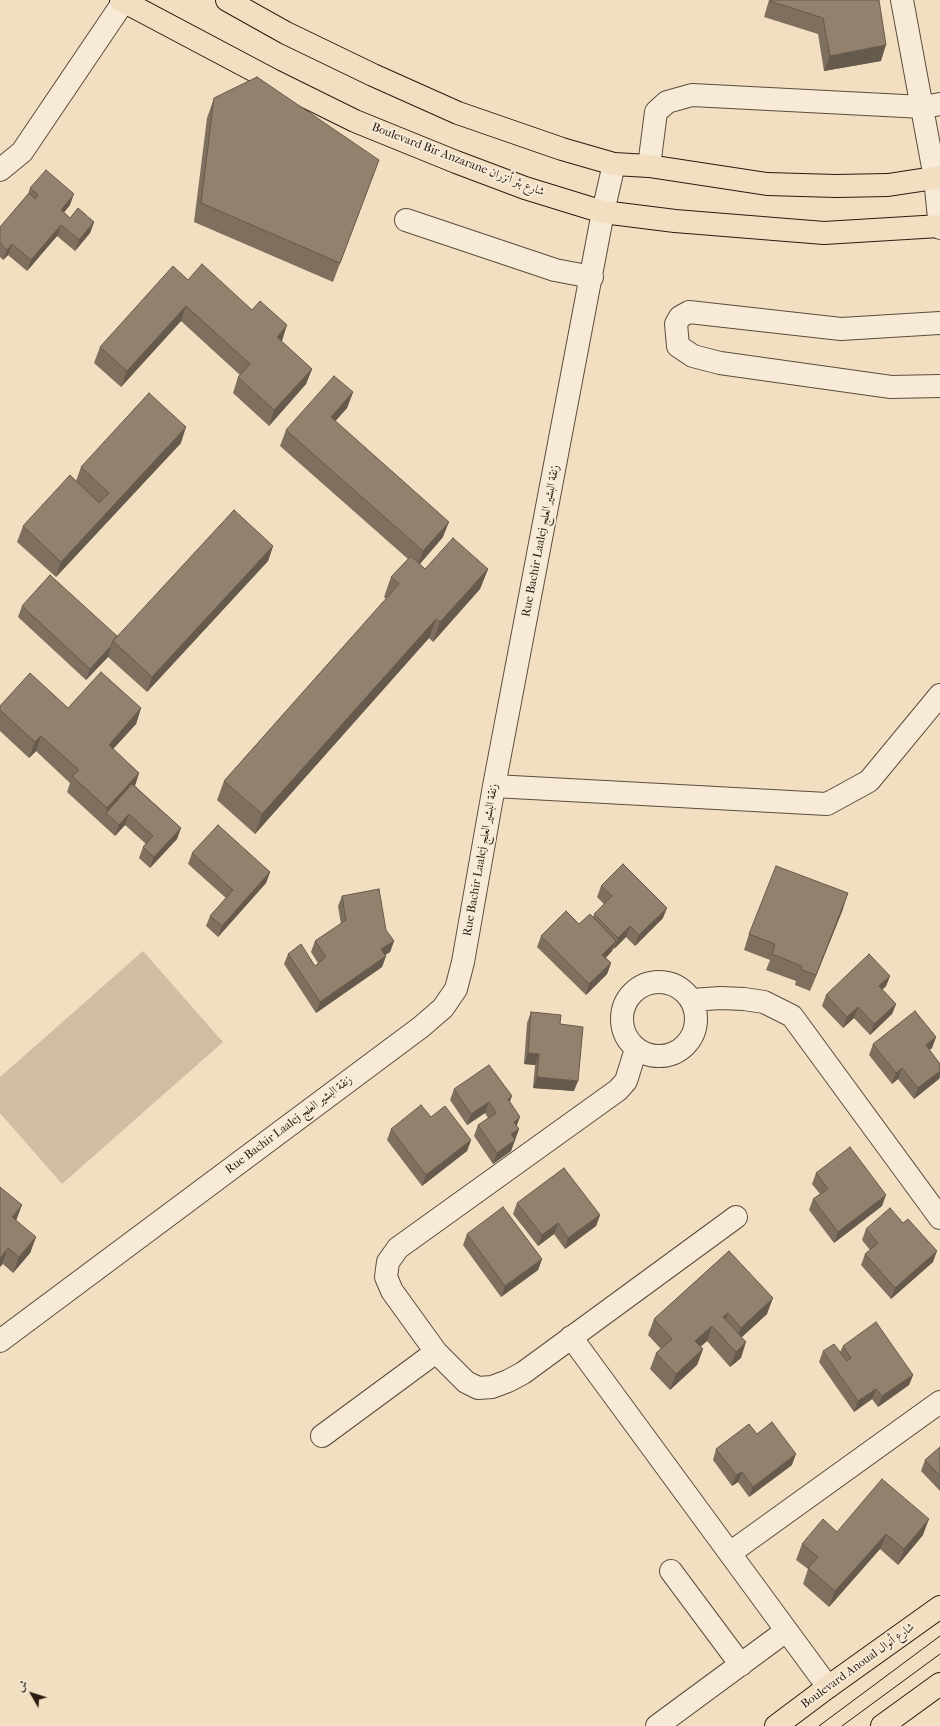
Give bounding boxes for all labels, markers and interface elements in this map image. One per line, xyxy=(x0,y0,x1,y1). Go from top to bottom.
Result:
street label: Boulevard Bir Anzarane شارع بئر أنزران xyxy=(369,120,547,200)
street label: Rue Bachir Laalej زنقة البشير العلج xyxy=(519,464,563,618)
street label: Rue Bachir Laalej زنقة البشير العلج xyxy=(460,782,502,938)
street label: Rue Bachir Laalej زنقة البشير العلج xyxy=(223,1073,355,1177)
street label: Boulevard Anoual شارع أنوال xyxy=(799,1620,917,1712)
north arrow xyxy=(12,1674,52,1714)
text: ش xyxy=(14,1678,31,1694)

